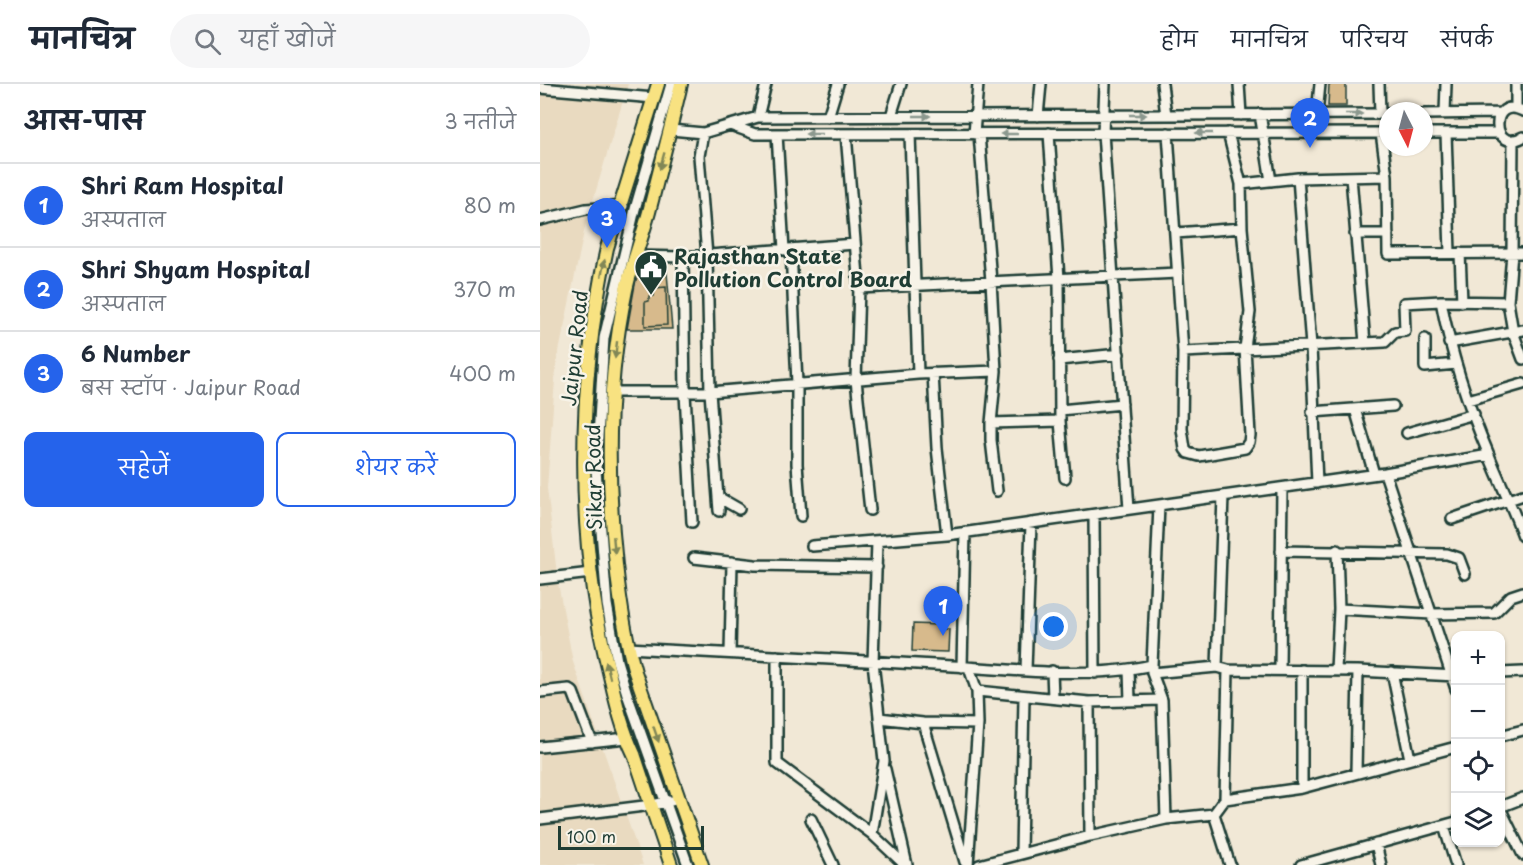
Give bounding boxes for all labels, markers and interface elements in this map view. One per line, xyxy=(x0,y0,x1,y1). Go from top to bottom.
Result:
search box xyxy=(170,14,590,68)
text: मानचित्र xyxy=(30,16,134,59)
text: यहाँ खोजें xyxy=(239,21,335,54)
text: होम xyxy=(1161,22,1198,54)
text: मानचित्र xyxy=(1231,22,1308,54)
text: परिचय xyxy=(1341,22,1407,54)
text: संपर्क xyxy=(1440,22,1493,54)
icon: search xyxy=(191,25,224,58)
pin: 2 xyxy=(1290,98,1330,148)
text: आस-पास xyxy=(24,100,144,139)
north arrow xyxy=(1379,102,1433,156)
text: 3 नतीजे xyxy=(444,106,516,136)
one-way arrow xyxy=(1344,109,1363,119)
one-way arrow xyxy=(1128,110,1147,120)
one-way arrow xyxy=(912,111,931,121)
one-way arrow xyxy=(1194,128,1213,138)
one-way arrow xyxy=(804,129,823,139)
one-way arrow xyxy=(999,129,1018,139)
one-way arrow xyxy=(657,152,666,170)
text: Shri Ram Hospital xyxy=(81,168,284,201)
text: 1 xyxy=(39,190,48,220)
text: 80 m xyxy=(464,190,516,220)
pin: 3 xyxy=(588,198,626,248)
text: अस्पताल xyxy=(81,204,166,234)
place label: Rajasthan State Pollution Control Board xyxy=(674,241,913,294)
public building icon: Rajasthan State Pollution Control Board xyxy=(633,249,669,296)
text: Shri Shyam Hospital xyxy=(81,252,311,285)
one-way arrow xyxy=(599,258,608,277)
text: 2 xyxy=(36,274,51,304)
text: 370 m xyxy=(453,274,516,304)
text: अस्पताल xyxy=(81,288,166,318)
street label: Jaipur Road xyxy=(553,288,595,408)
text: 6 Number xyxy=(81,336,190,369)
one-way arrow xyxy=(611,341,621,360)
text: 3 xyxy=(37,358,50,388)
text: 400 m xyxy=(449,358,516,388)
text: बस स्टॉप · Jaipur Road xyxy=(81,372,301,402)
street label: Sikar Road xyxy=(577,424,609,530)
button: सहेजें xyxy=(24,432,264,507)
button: शेयर करें xyxy=(276,432,516,507)
one-way arrow xyxy=(609,535,619,554)
pin: 1 xyxy=(924,586,962,636)
your location xyxy=(1039,612,1068,641)
map controls xyxy=(1451,631,1505,847)
button: + xyxy=(1451,631,1505,685)
one-way arrow xyxy=(603,661,612,679)
button: − xyxy=(1451,685,1505,739)
one-way arrow xyxy=(652,725,662,743)
button: locate xyxy=(1451,739,1505,793)
button: layers xyxy=(1451,793,1505,847)
scale bar xyxy=(558,823,704,850)
text: 100 m xyxy=(567,824,616,848)

